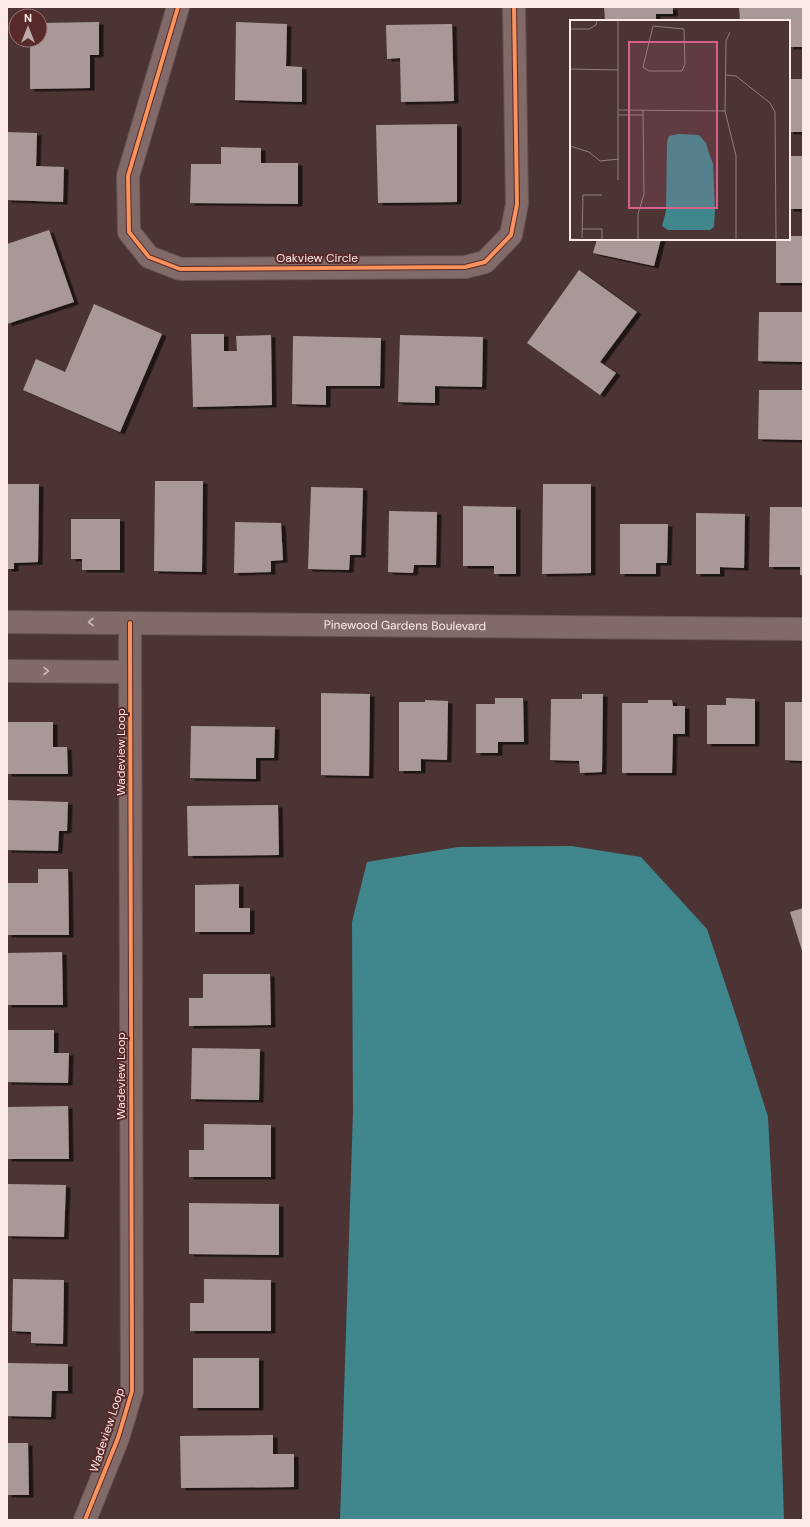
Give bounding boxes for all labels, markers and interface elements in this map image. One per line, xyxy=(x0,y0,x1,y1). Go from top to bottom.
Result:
north arrow xyxy=(8,8,48,48)
text: N xyxy=(24,11,32,25)
inset map xyxy=(570,20,790,240)
street label: Oakview Circle xyxy=(276,250,358,266)
street label: Pinewood Gardens Boulevard xyxy=(324,617,486,634)
one-way arrow xyxy=(88,618,94,627)
one-way arrow xyxy=(43,667,49,675)
street label: Wadeview Loop xyxy=(113,708,129,796)
street label: Wadeview Loop xyxy=(113,1032,129,1120)
street label: Wadeview Loop xyxy=(86,1386,128,1474)

